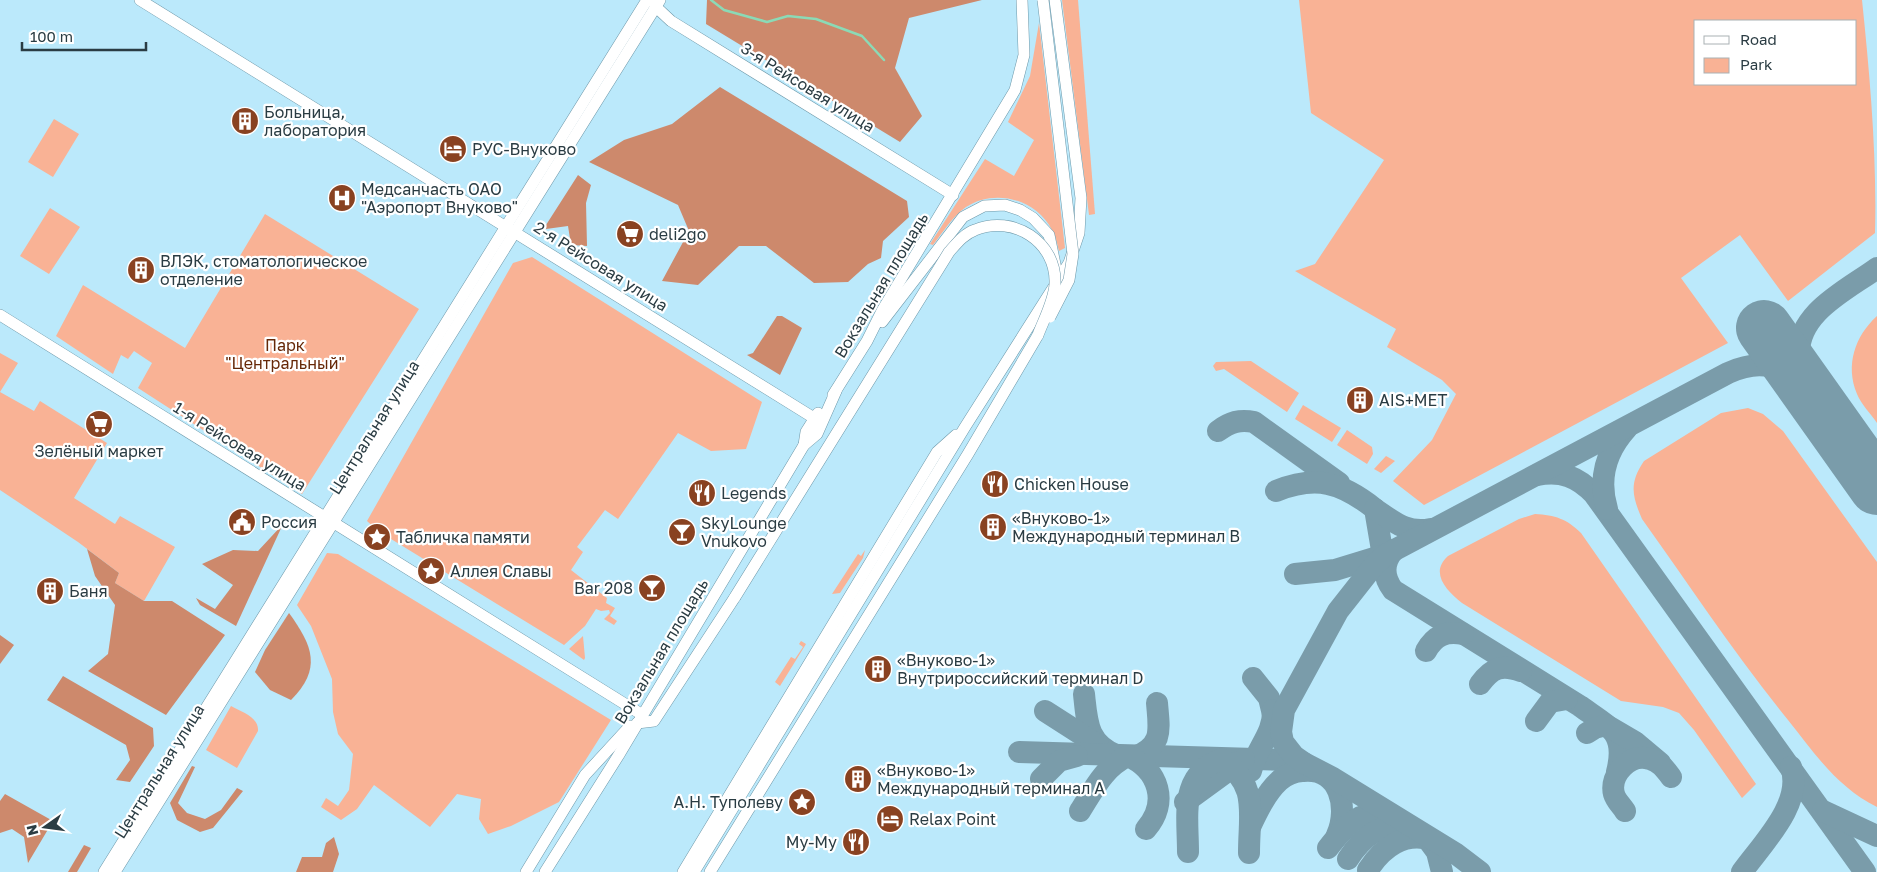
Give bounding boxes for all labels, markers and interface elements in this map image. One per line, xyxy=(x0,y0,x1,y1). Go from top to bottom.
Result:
scale bar xyxy=(22,20,146,52)
legend xyxy=(1694,20,1857,85)
text: 100 m xyxy=(30,27,73,45)
text: Road xyxy=(1740,30,1777,48)
street label: 3-я Рейсовая улица xyxy=(737,38,879,136)
text: Park xyxy=(1740,55,1773,73)
place label: Больница, лаборатория xyxy=(264,102,366,140)
building icon: Больница, лаборатория xyxy=(230,106,260,136)
hotel icon: РУС-Внуково xyxy=(438,134,468,164)
place label: РУС-Внуково xyxy=(472,139,576,159)
place label: Медсанчасть ОАО "Аэропорт Внуково" xyxy=(361,179,518,217)
hospital icon: Медсанчасть ОАО "Аэропорт Внуково" xyxy=(327,183,357,213)
street label: Вокзальная площадь xyxy=(830,209,932,361)
street label: 2-я Рейсовая улица xyxy=(530,217,672,315)
supermarket icon: deli2go xyxy=(615,219,645,249)
place label: deli2go xyxy=(649,224,706,244)
place label: ВЛЭК, стоматологическое отделение xyxy=(160,251,367,289)
building icon: ВЛЭК, стоматологическое отделение xyxy=(126,255,156,285)
park label: Парк "Центральный" xyxy=(225,335,345,373)
street label: Центральная улица xyxy=(325,356,423,498)
building icon: AIS+MET xyxy=(1345,385,1375,415)
place label: AIS+MET xyxy=(1379,390,1447,410)
street label: 1-я Рейсовая улица xyxy=(170,397,310,495)
supermarket icon: Зелёный маркет xyxy=(84,409,114,439)
place label: Зелёный маркет xyxy=(34,441,164,461)
restaurant icon: Chicken House xyxy=(980,469,1010,499)
place label: Chicken House xyxy=(1014,474,1129,494)
restaurant icon: Legends xyxy=(687,478,717,508)
place label: Legends xyxy=(721,483,787,503)
public building icon: Россия xyxy=(227,507,257,537)
place label: «Внуково-1» Международный терминал B xyxy=(1012,508,1240,546)
place label: Россия xyxy=(261,512,317,532)
building icon: «Внуково-1» Международный терминал B xyxy=(978,512,1008,542)
place label: SkyLounge Vnukovo xyxy=(701,513,787,551)
bar icon: SkyLounge Vnukovo xyxy=(667,517,697,547)
place icon: Табличка памяти xyxy=(362,522,392,552)
place label: Табличка памяти xyxy=(396,527,530,547)
place icon: Аллея Славы xyxy=(416,556,446,586)
place label: Аллея Славы xyxy=(450,561,552,581)
bar icon: Bar 208 xyxy=(637,573,667,603)
street label: Вокзальная площадь xyxy=(610,575,712,727)
building icon: Баня xyxy=(35,576,65,606)
place label: Bar 208 xyxy=(574,578,633,598)
place label: Баня xyxy=(69,581,108,601)
place label: «Внуково-1» Внутрироссийский терминал D xyxy=(897,650,1143,688)
building icon: «Внуково-1» Внутрироссийский терминал D xyxy=(863,654,893,684)
street label: Центральная улица xyxy=(110,700,208,842)
place label: «Внуково-1» Международный терминал А xyxy=(877,760,1105,798)
building icon: «Внуково-1» Международный терминал А xyxy=(843,764,873,794)
place icon: А.Н. Туполеву xyxy=(787,787,817,817)
place label: А.Н. Туполеву xyxy=(673,792,783,812)
north arrow xyxy=(20,802,70,852)
hotel icon: Relax Point xyxy=(875,804,905,834)
place label: Relax Point xyxy=(909,809,996,829)
text: N xyxy=(22,823,41,837)
restaurant icon: Му-Му xyxy=(841,827,871,857)
place label: Му-Му xyxy=(786,832,837,852)

